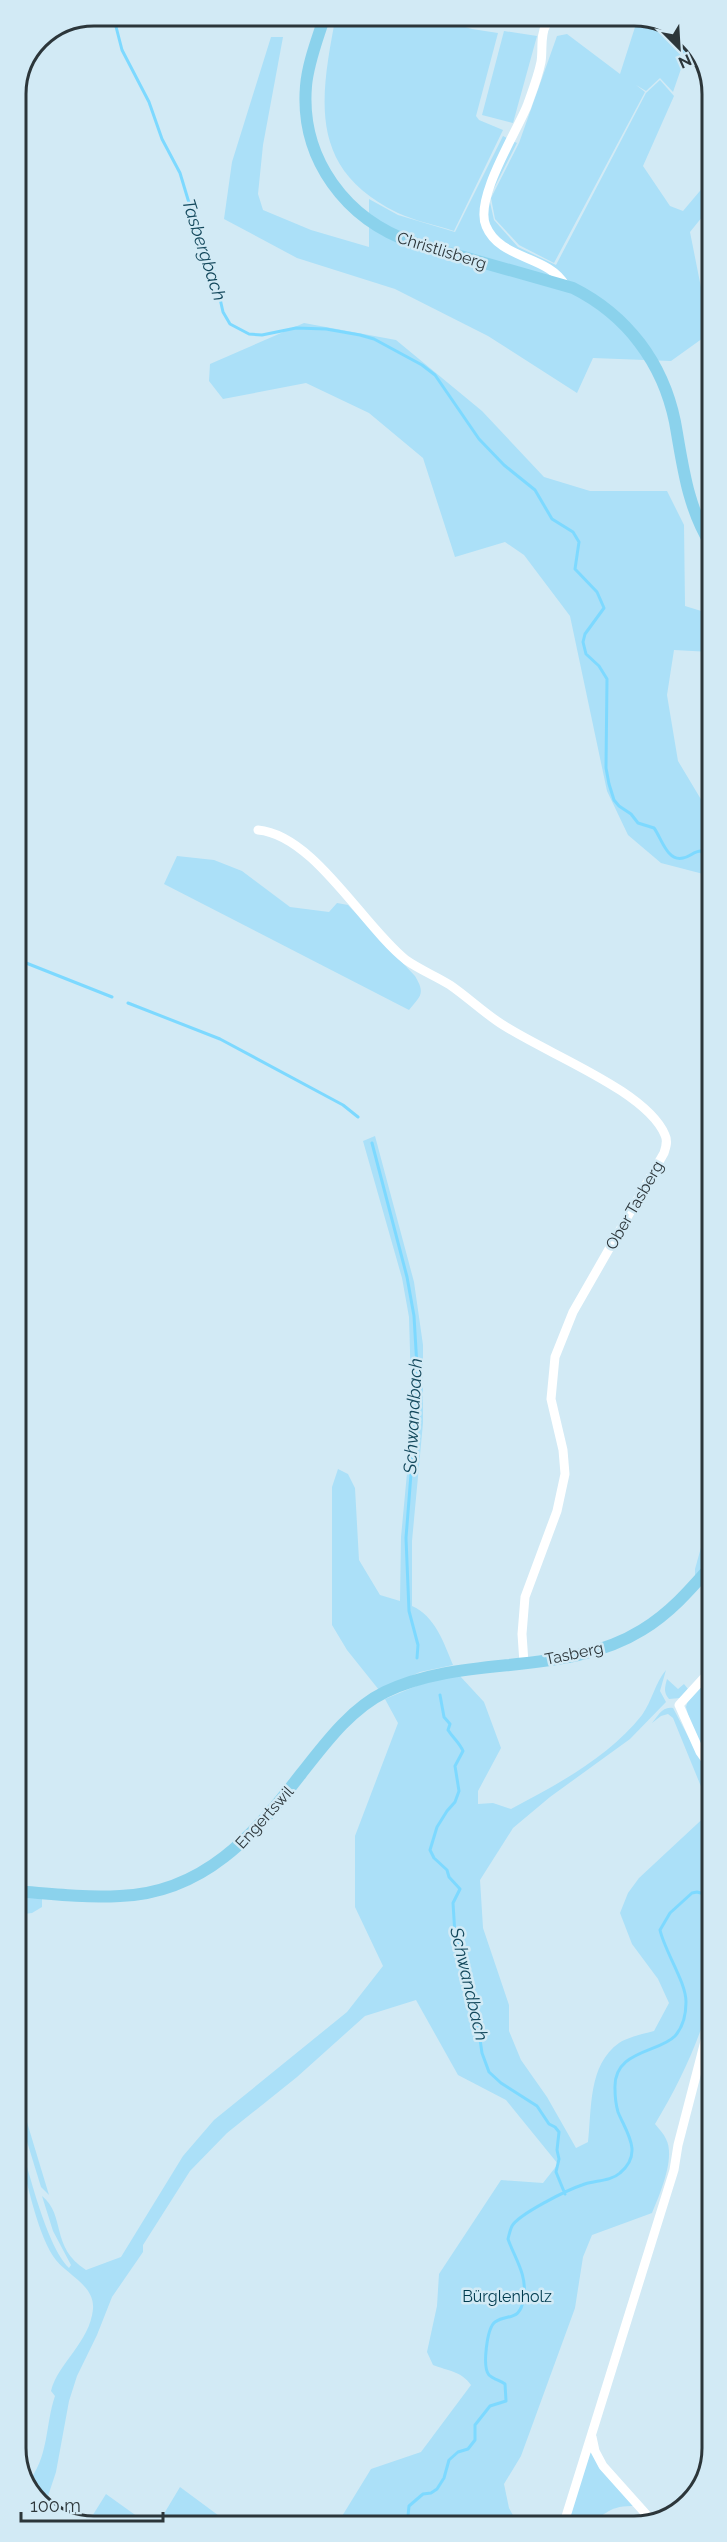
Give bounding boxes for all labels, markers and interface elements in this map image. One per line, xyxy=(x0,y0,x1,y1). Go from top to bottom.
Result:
north arrow xyxy=(649,18,709,78)
text: N xyxy=(675,50,694,72)
water label: Tasbergbach xyxy=(178,196,231,303)
street label: Christlisberg xyxy=(395,228,489,273)
street label: Ober Tasberg xyxy=(601,1158,667,1253)
water label: Schwandbach xyxy=(399,1358,426,1475)
street label: Tasberg xyxy=(543,1638,605,1669)
street label: Engertswil xyxy=(231,1782,298,1853)
water label: Schwandbach xyxy=(446,1924,493,2043)
park label: Bürglenholz xyxy=(462,2287,552,2306)
scale bar xyxy=(21,2485,164,2523)
text: 100 m xyxy=(30,2495,81,2516)

